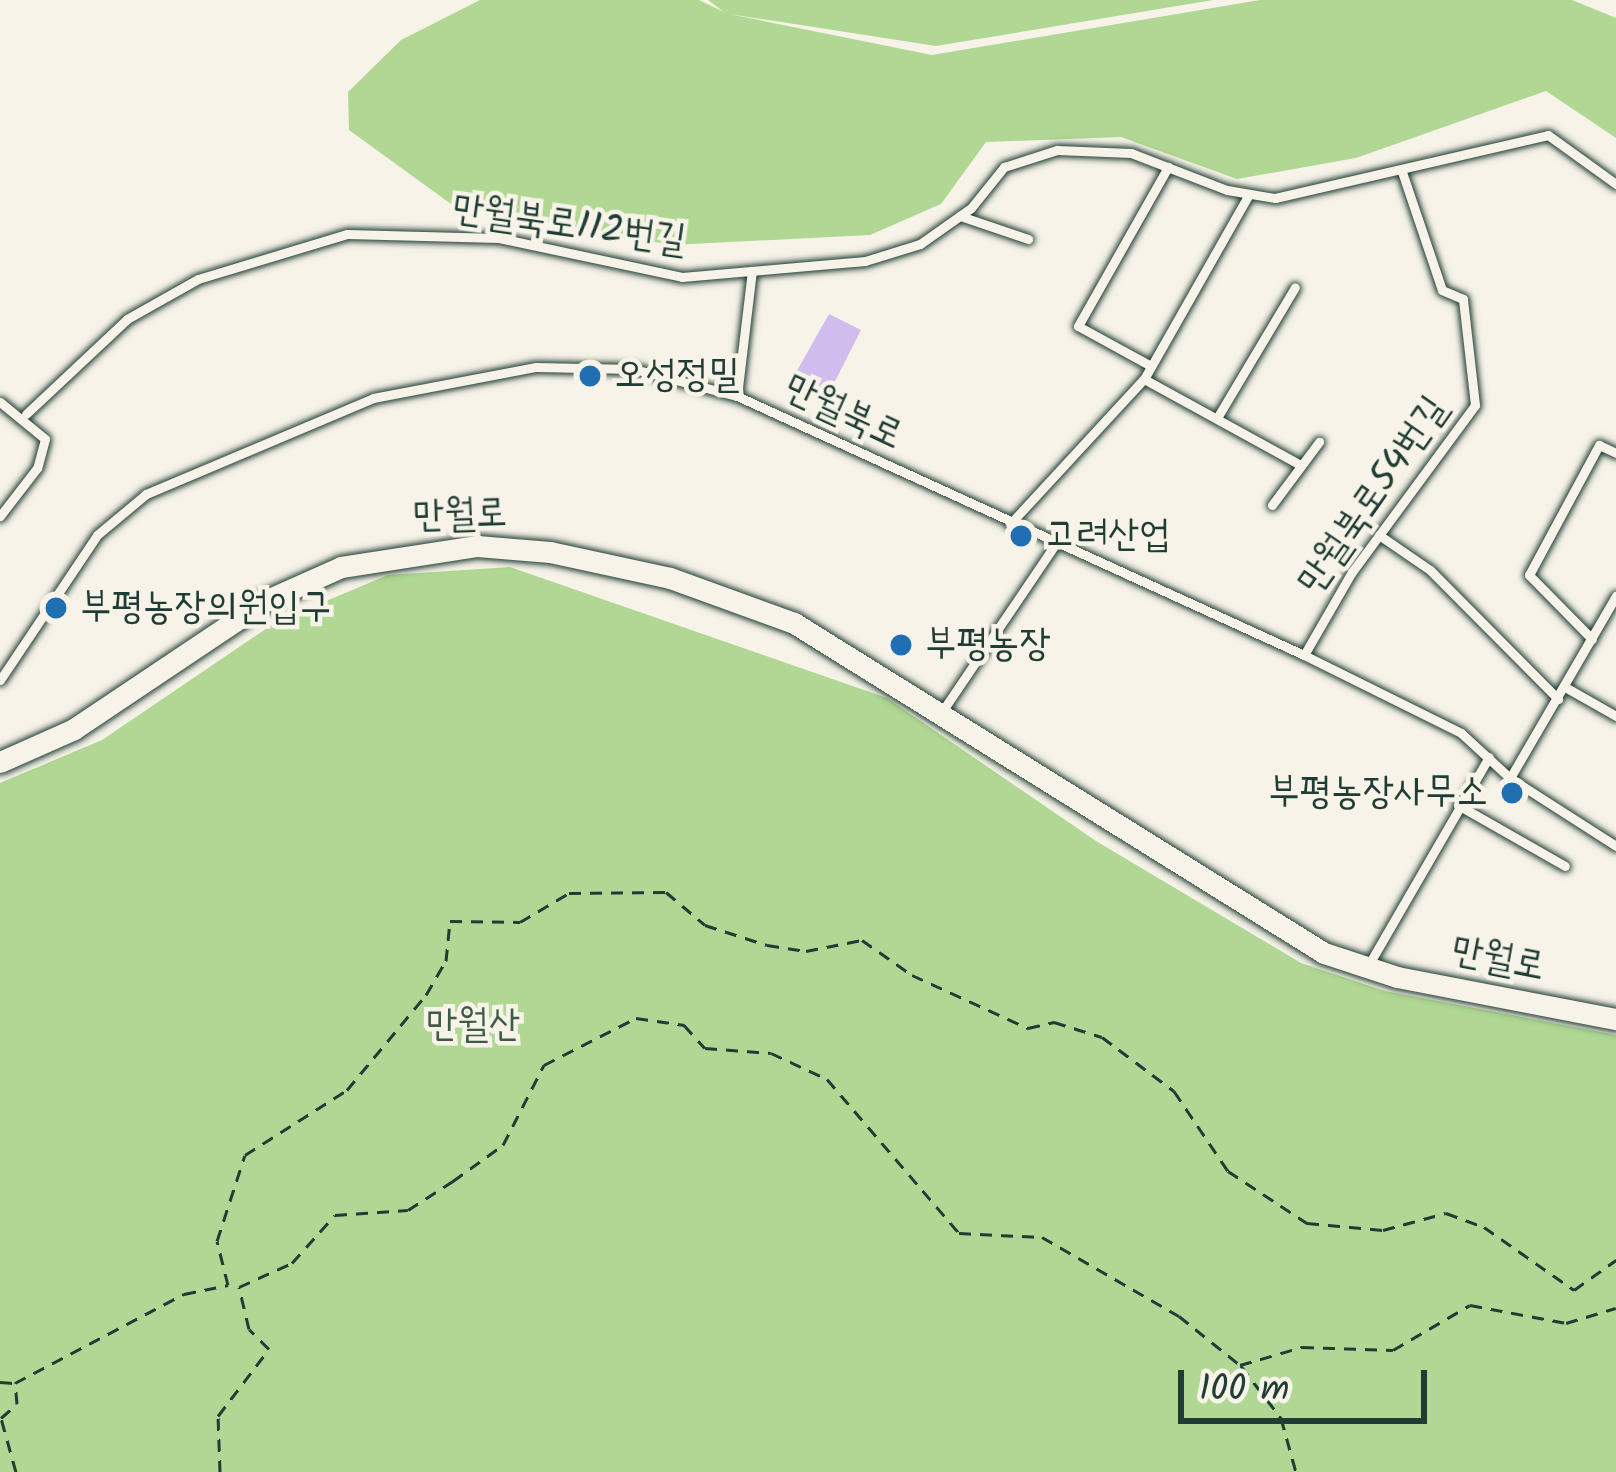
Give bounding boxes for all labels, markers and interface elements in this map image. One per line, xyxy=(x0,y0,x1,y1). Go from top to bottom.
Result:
street label: 만월북로112번길 xyxy=(449,186,689,266)
place label: 오성정밀 xyxy=(614,353,740,399)
marker: 오성정밀 xyxy=(577,363,603,389)
street label: 만월북로 xyxy=(776,365,910,461)
street label: 만월북로54번길 xyxy=(1289,388,1459,604)
street label: 만월로 xyxy=(412,491,508,541)
place label: 고려산업 xyxy=(1045,513,1171,559)
marker: 고려산업 xyxy=(1008,523,1034,549)
place label: 부평농장의원입구 xyxy=(80,585,331,631)
marker: 부평농장의원입구 xyxy=(43,595,69,621)
place label: 부평농장 xyxy=(925,622,1051,668)
marker: 부평농장 xyxy=(888,632,914,658)
place label: 부평농장사무소 xyxy=(1268,770,1488,816)
marker: 부평농장사무소 xyxy=(1499,780,1525,806)
street label: 만월로 xyxy=(1447,928,1549,992)
park label: 만월산 xyxy=(426,1003,520,1049)
scale bar xyxy=(1184,1346,1433,1420)
text: 100 m xyxy=(1199,1362,1289,1419)

